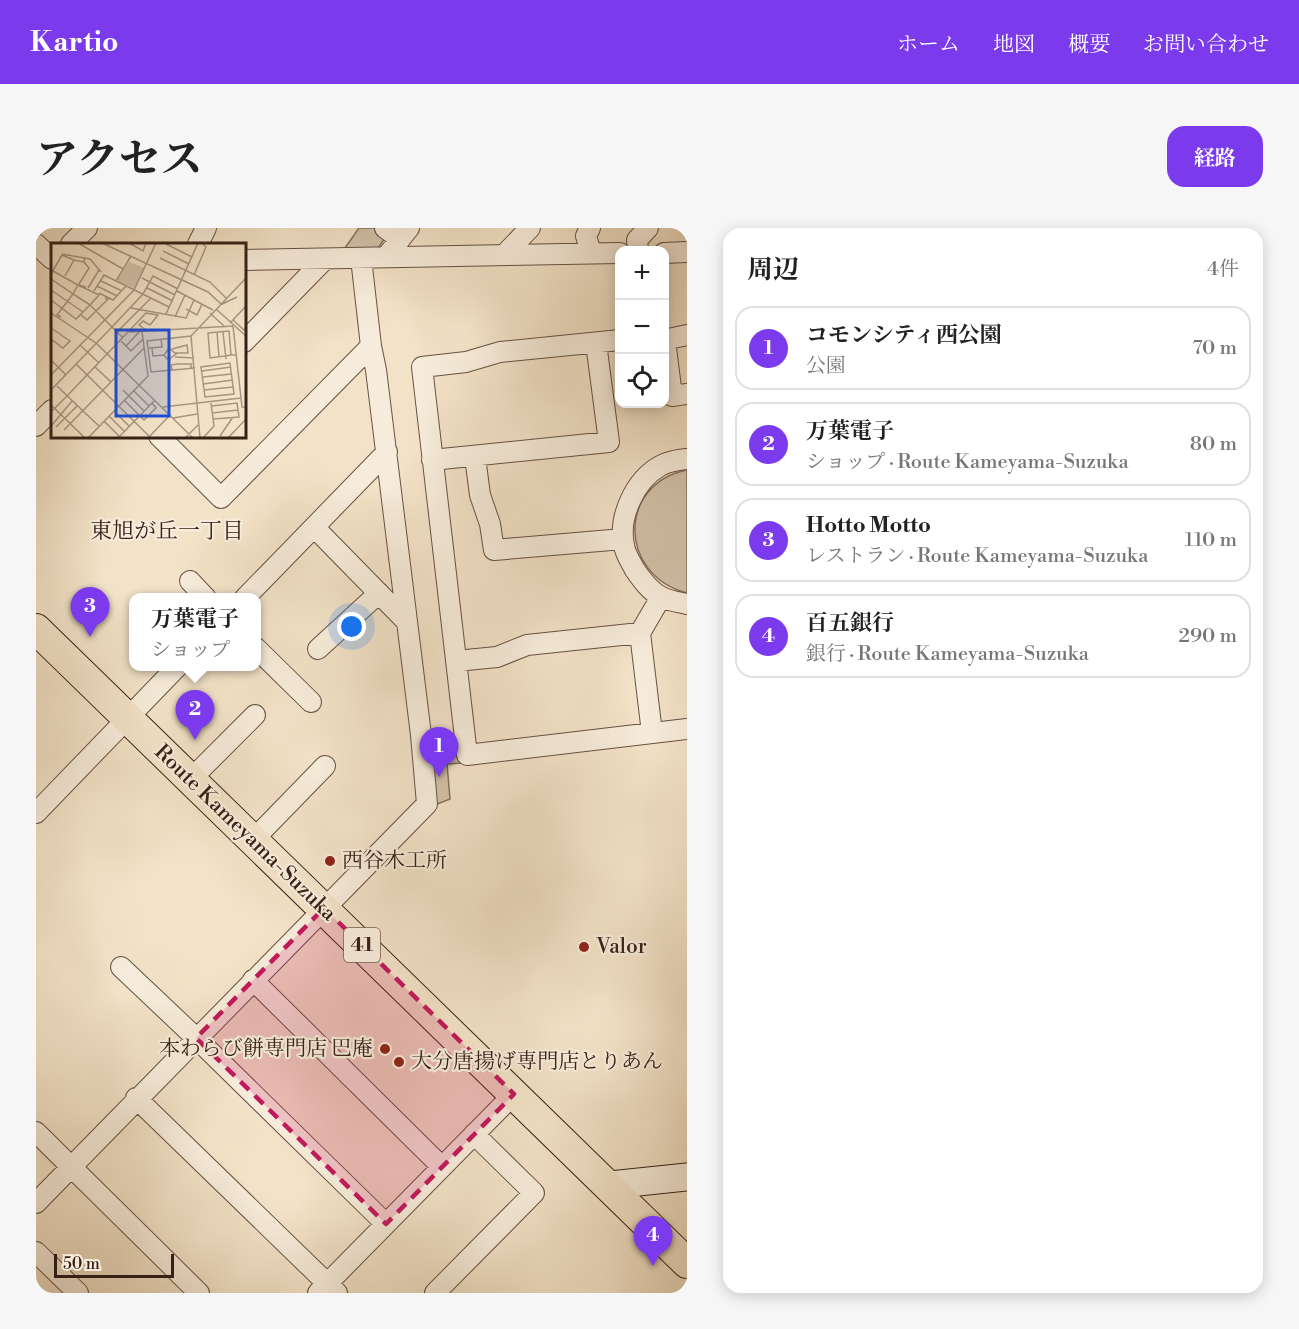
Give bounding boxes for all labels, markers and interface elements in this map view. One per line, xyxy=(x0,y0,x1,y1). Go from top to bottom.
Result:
text: Kartio xyxy=(30,25,119,60)
text: ホーム xyxy=(897,32,960,58)
text: 地図 xyxy=(993,32,1035,58)
text: 概要 xyxy=(1068,32,1110,58)
text: お問い合わせ xyxy=(1143,32,1269,58)
button: 経路 xyxy=(1167,126,1263,187)
text: アクセス xyxy=(36,134,203,187)
inset map xyxy=(51,243,246,438)
map controls xyxy=(615,246,669,408)
button: + xyxy=(615,246,669,300)
text: 周辺 xyxy=(747,254,799,286)
text: 4件 xyxy=(1207,257,1239,282)
button: − xyxy=(615,300,669,354)
text: コモンシティ西公園 xyxy=(806,322,1002,349)
text: 1 xyxy=(764,336,773,361)
text: 70 m xyxy=(1193,336,1237,361)
button: locate xyxy=(615,354,669,408)
text: 公園 xyxy=(806,354,846,379)
text: 万葉電子 xyxy=(806,418,894,445)
text: 2 xyxy=(762,432,775,457)
text: 80 m xyxy=(1190,432,1237,457)
text: ショップ · Route Kameyama-Suzuka xyxy=(806,450,1129,475)
text: Hotto Motto xyxy=(806,512,931,539)
district label: 東旭が丘一丁目 xyxy=(90,518,244,545)
text: 3 xyxy=(762,528,775,553)
text: 110 m xyxy=(1185,528,1237,553)
text: レストラン · Route Kameyama-Suzuka xyxy=(806,544,1148,569)
pin: 3 xyxy=(70,588,110,637)
popup xyxy=(129,593,261,671)
text: 万葉電子 xyxy=(151,606,239,633)
text: 百五銀行 xyxy=(806,610,894,637)
your location xyxy=(337,612,366,641)
text: 4 xyxy=(762,624,775,649)
text: 290 m xyxy=(1179,624,1237,649)
text: ショップ xyxy=(151,638,231,663)
text: 銀行 · Route Kameyama-Suzuka xyxy=(806,642,1089,667)
pin: 2 xyxy=(176,690,214,740)
pin: 1 xyxy=(420,728,458,777)
street label: Route Kameyama-Suzuka xyxy=(149,739,342,927)
place label: 西谷木工所 xyxy=(342,848,447,874)
marker: 西谷木工所 xyxy=(323,854,337,868)
road number: 41 xyxy=(344,928,380,962)
place label: Valor xyxy=(595,934,647,960)
marker: Valor xyxy=(577,940,591,954)
place label: 本わらび餅専門店 巴庵 xyxy=(159,1036,373,1062)
marker: 本わらび餅専門店 巴庵 xyxy=(378,1042,392,1056)
place label: 大分唐揚げ専門店とりあん xyxy=(411,1049,663,1075)
marker: 大分唐揚げ専門店とりあん xyxy=(392,1055,406,1069)
pin: 4 xyxy=(634,1216,672,1266)
scale bar xyxy=(54,1251,174,1278)
text: 50 m xyxy=(63,1254,100,1274)

